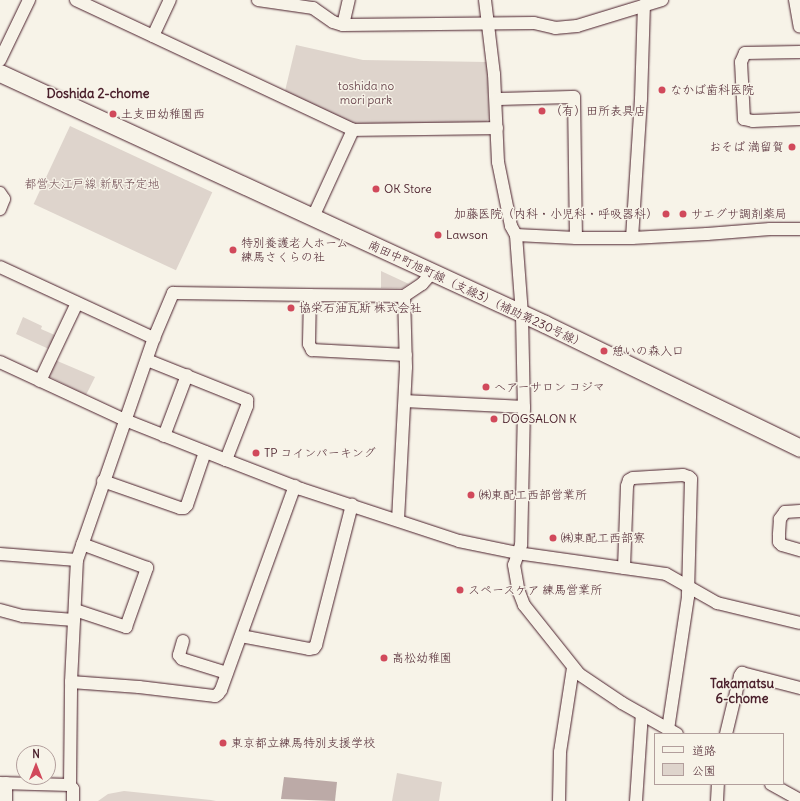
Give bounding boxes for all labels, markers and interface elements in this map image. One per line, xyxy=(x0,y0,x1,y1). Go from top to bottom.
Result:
park label: toshida no mori park xyxy=(338,79,394,107)
place label: なかば歯科医院 xyxy=(670,83,754,97)
marker: なかば歯科医院 xyxy=(657,85,667,95)
district label: Doshida 2-chome xyxy=(46,86,150,102)
place label: （有）田所表具店 xyxy=(550,104,646,118)
marker: （有）田所表具店 xyxy=(537,106,547,116)
place label: 土支田幼稚園西 xyxy=(121,107,205,121)
marker: 土支田幼稚園西 xyxy=(108,109,118,119)
place label: おそば 満留賀 xyxy=(709,140,784,154)
marker: おそば 満留賀 xyxy=(787,142,797,152)
park label: 都営大江戸線 新駅予定地 xyxy=(25,177,159,191)
place label: OK Store xyxy=(384,182,432,196)
marker: OK Store xyxy=(371,184,381,194)
place label: 加藤医院（内科・小児科・呼吸器科） xyxy=(454,207,658,221)
place label: サエグサ調剤薬局 xyxy=(691,207,787,221)
marker: 加藤医院（内科・小児科・呼吸器科） xyxy=(661,209,671,219)
marker: サエグサ調剤薬局 xyxy=(678,209,688,219)
place label: Lawson xyxy=(446,228,488,242)
marker: Lawson xyxy=(433,230,443,240)
place label: 特別養護老人ホーム 練馬さくらの社 xyxy=(241,236,349,264)
street label: 南田中町旭町線（支線3）（補助第230号線） xyxy=(366,237,588,351)
marker: 特別養護老人ホーム 練馬さくらの社 xyxy=(228,245,238,255)
place label: 協栄石油瓦斯 株式会社 xyxy=(299,301,422,315)
marker: 協栄石油瓦斯 株式会社 xyxy=(286,303,296,313)
place label: 憩いの森入口 xyxy=(612,344,684,358)
marker: 憩いの森入口 xyxy=(599,346,609,356)
place label: ヘアーサロン コジマ xyxy=(494,380,604,394)
marker: ヘアーサロン コジマ xyxy=(481,382,491,392)
place label: DOGSALON K xyxy=(502,412,577,426)
marker: DOGSALON K xyxy=(489,414,499,424)
place label: TP コインパーキング xyxy=(264,446,376,460)
marker: TP コインパーキング xyxy=(251,448,261,458)
place label: ㈱東配工西部営業所 xyxy=(479,488,587,502)
marker: ㈱東配工西部営業所 xyxy=(466,490,476,500)
place label: ㈱東配工西部寮 xyxy=(561,531,645,545)
marker: ㈱東配工西部寮 xyxy=(548,533,558,543)
place label: スペースケア 練馬営業所 xyxy=(468,583,603,597)
marker: スペースケア 練馬営業所 xyxy=(455,585,465,595)
place label: 高松幼稚園 xyxy=(392,651,452,665)
marker: 高松幼稚園 xyxy=(379,653,389,663)
district label: Takamatsu 6-chome xyxy=(710,677,774,708)
legend xyxy=(654,733,784,785)
place label: 東京都立練馬特別支援学校 xyxy=(231,736,375,750)
marker: 東京都立練馬特別支援学校 xyxy=(218,738,228,748)
text: 道路 xyxy=(692,743,716,758)
north arrow xyxy=(16,745,56,785)
text: N xyxy=(32,747,40,761)
text: 公園 xyxy=(692,763,716,778)

